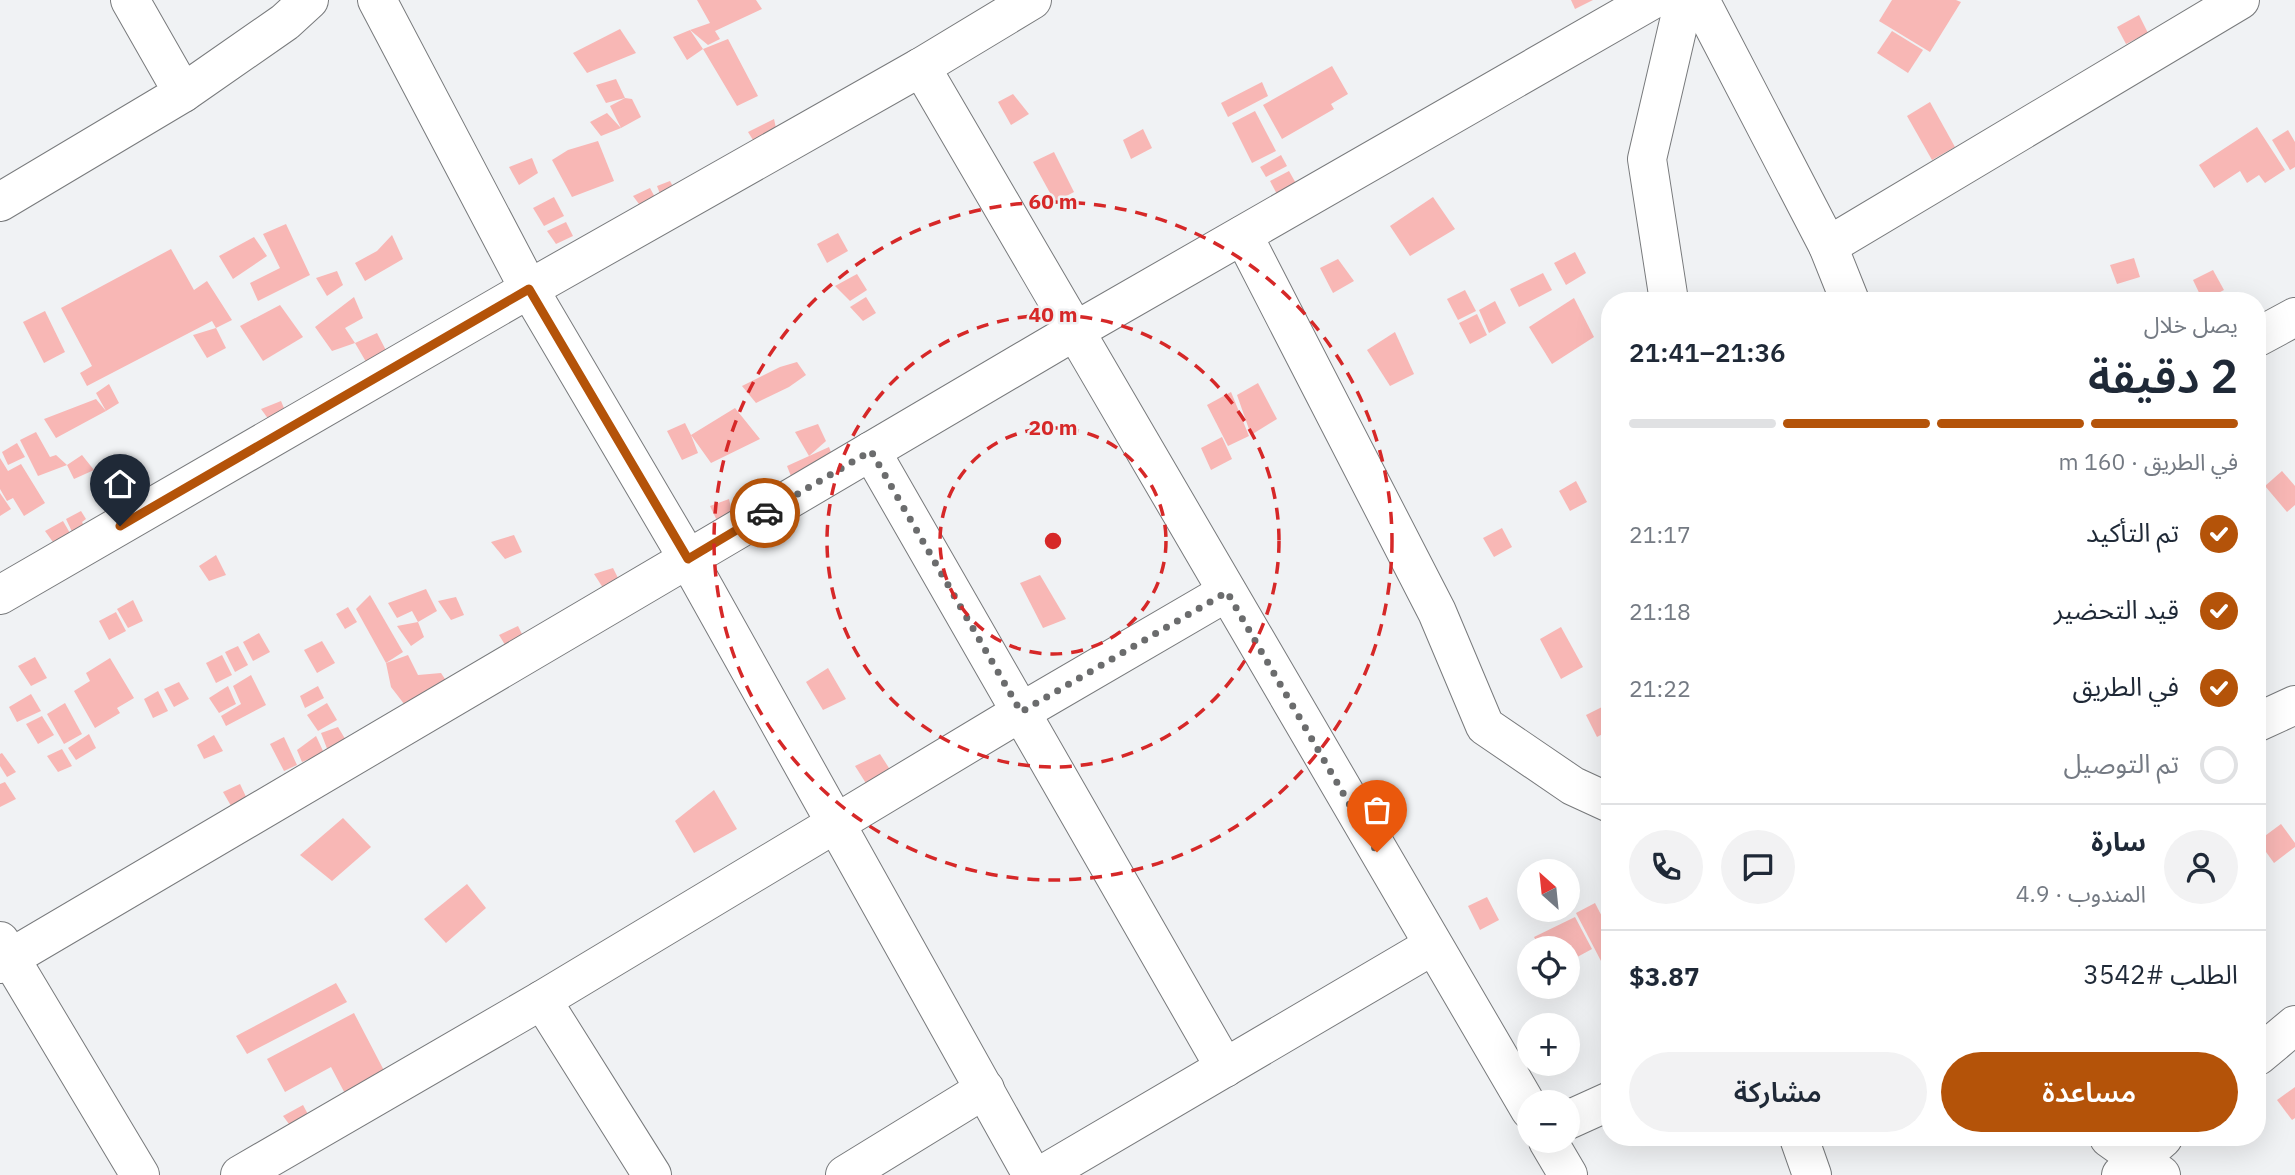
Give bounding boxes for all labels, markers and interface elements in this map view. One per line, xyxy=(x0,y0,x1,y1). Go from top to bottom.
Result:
text: 60 m xyxy=(1029,187,1077,215)
text: 40 m xyxy=(1029,300,1077,328)
text: يصل خلال xyxy=(2144,309,2238,339)
text: 21:36–21:41 xyxy=(1629,335,1786,369)
text: 2 دقيقة xyxy=(2088,346,2238,406)
text: 20 m xyxy=(1029,413,1077,441)
text: في الطريق · 160 m xyxy=(2058,446,2238,476)
pin xyxy=(90,454,150,526)
icon: home xyxy=(101,465,139,503)
courier xyxy=(730,478,800,548)
icon: car xyxy=(746,494,784,532)
text: تم التأكيد xyxy=(2086,515,2179,549)
icon: check xyxy=(2200,515,2238,553)
text: 21:17 xyxy=(1629,519,1691,549)
centre of rings xyxy=(1041,529,1065,553)
text: قيد التحضير xyxy=(2054,592,2179,626)
icon: check xyxy=(2200,592,2238,630)
text: 21:18 xyxy=(1629,596,1691,626)
text: في الطريق xyxy=(2072,669,2179,703)
icon: check xyxy=(2200,669,2238,707)
text: 21:22 xyxy=(1629,673,1691,703)
text: تم التوصيل xyxy=(2063,746,2179,780)
pin xyxy=(1347,780,1407,852)
icon: bag xyxy=(1358,791,1396,829)
text: سارة xyxy=(2091,824,2146,858)
button: phone xyxy=(1629,830,1703,904)
button: chat xyxy=(1721,830,1795,904)
button: person xyxy=(2164,830,2238,904)
north arrow xyxy=(1517,859,1580,922)
map controls xyxy=(1517,859,1580,1153)
text: المندوب · 4.9 xyxy=(2016,878,2146,908)
button: locate xyxy=(1517,936,1580,999)
text: الطلب #3542 xyxy=(2083,957,2238,991)
text: $3.87 xyxy=(1629,959,1700,993)
button: + xyxy=(1517,1013,1580,1076)
button: مشاركة xyxy=(1629,1052,1927,1132)
button: مساعدة xyxy=(1941,1052,2238,1132)
button: − xyxy=(1517,1090,1580,1153)

